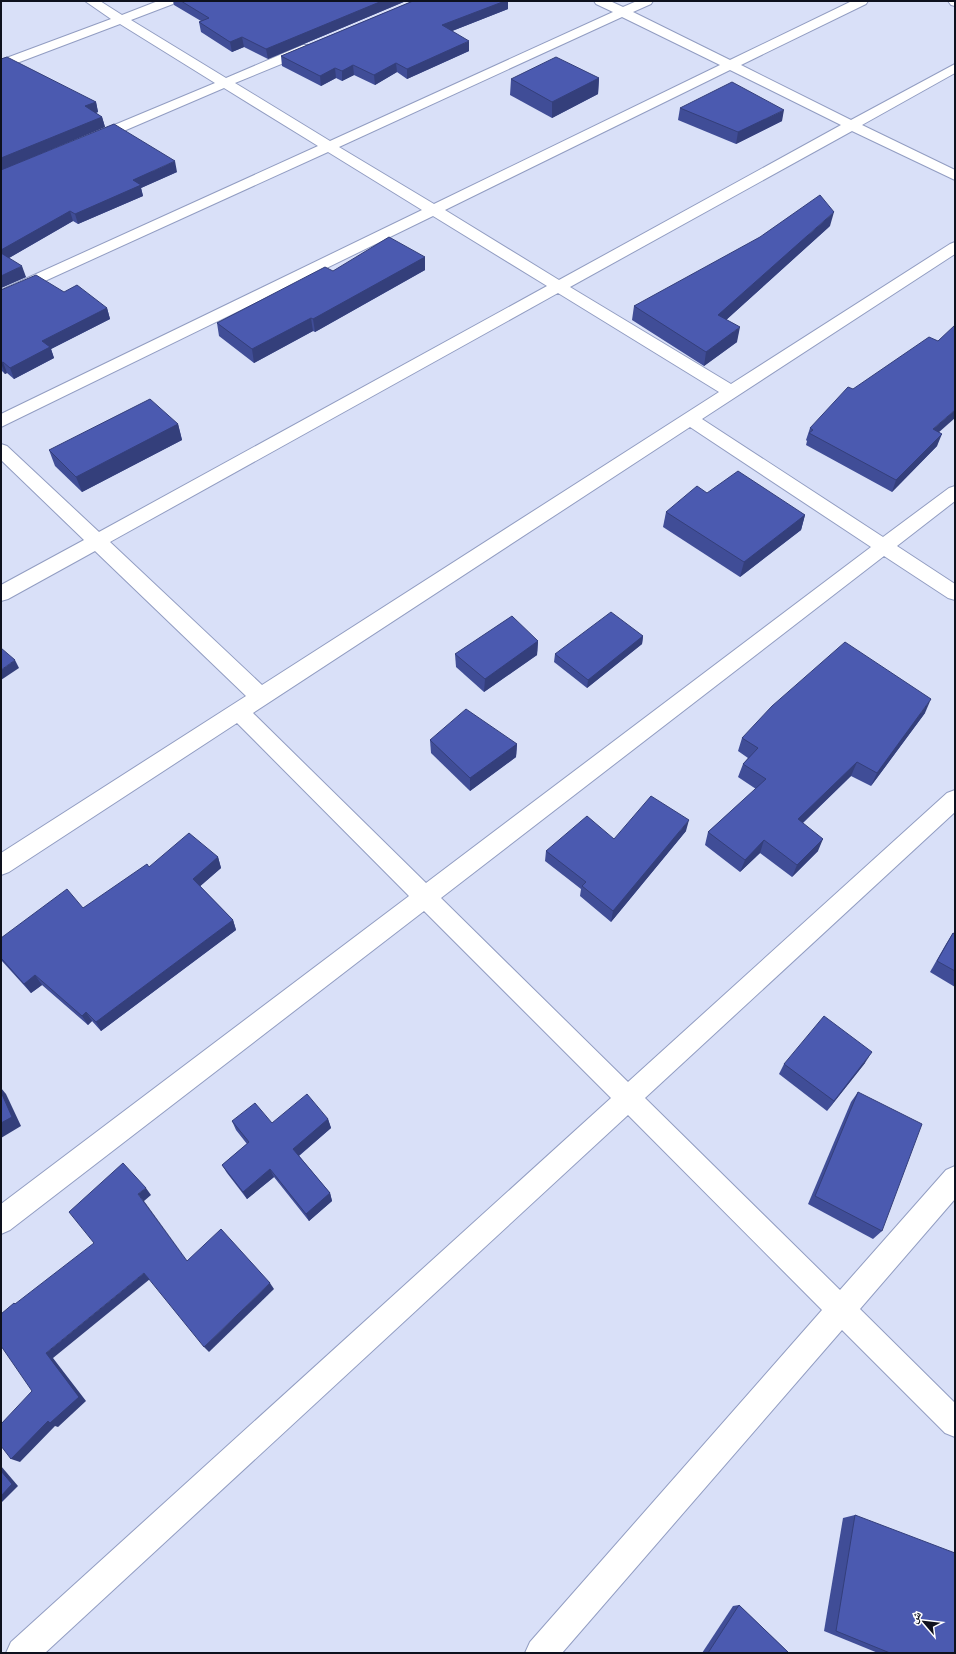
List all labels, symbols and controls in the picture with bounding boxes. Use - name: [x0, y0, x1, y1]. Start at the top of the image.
- north arrow: [904, 1602, 944, 1642]
- text: ش: [906, 1609, 925, 1626]

